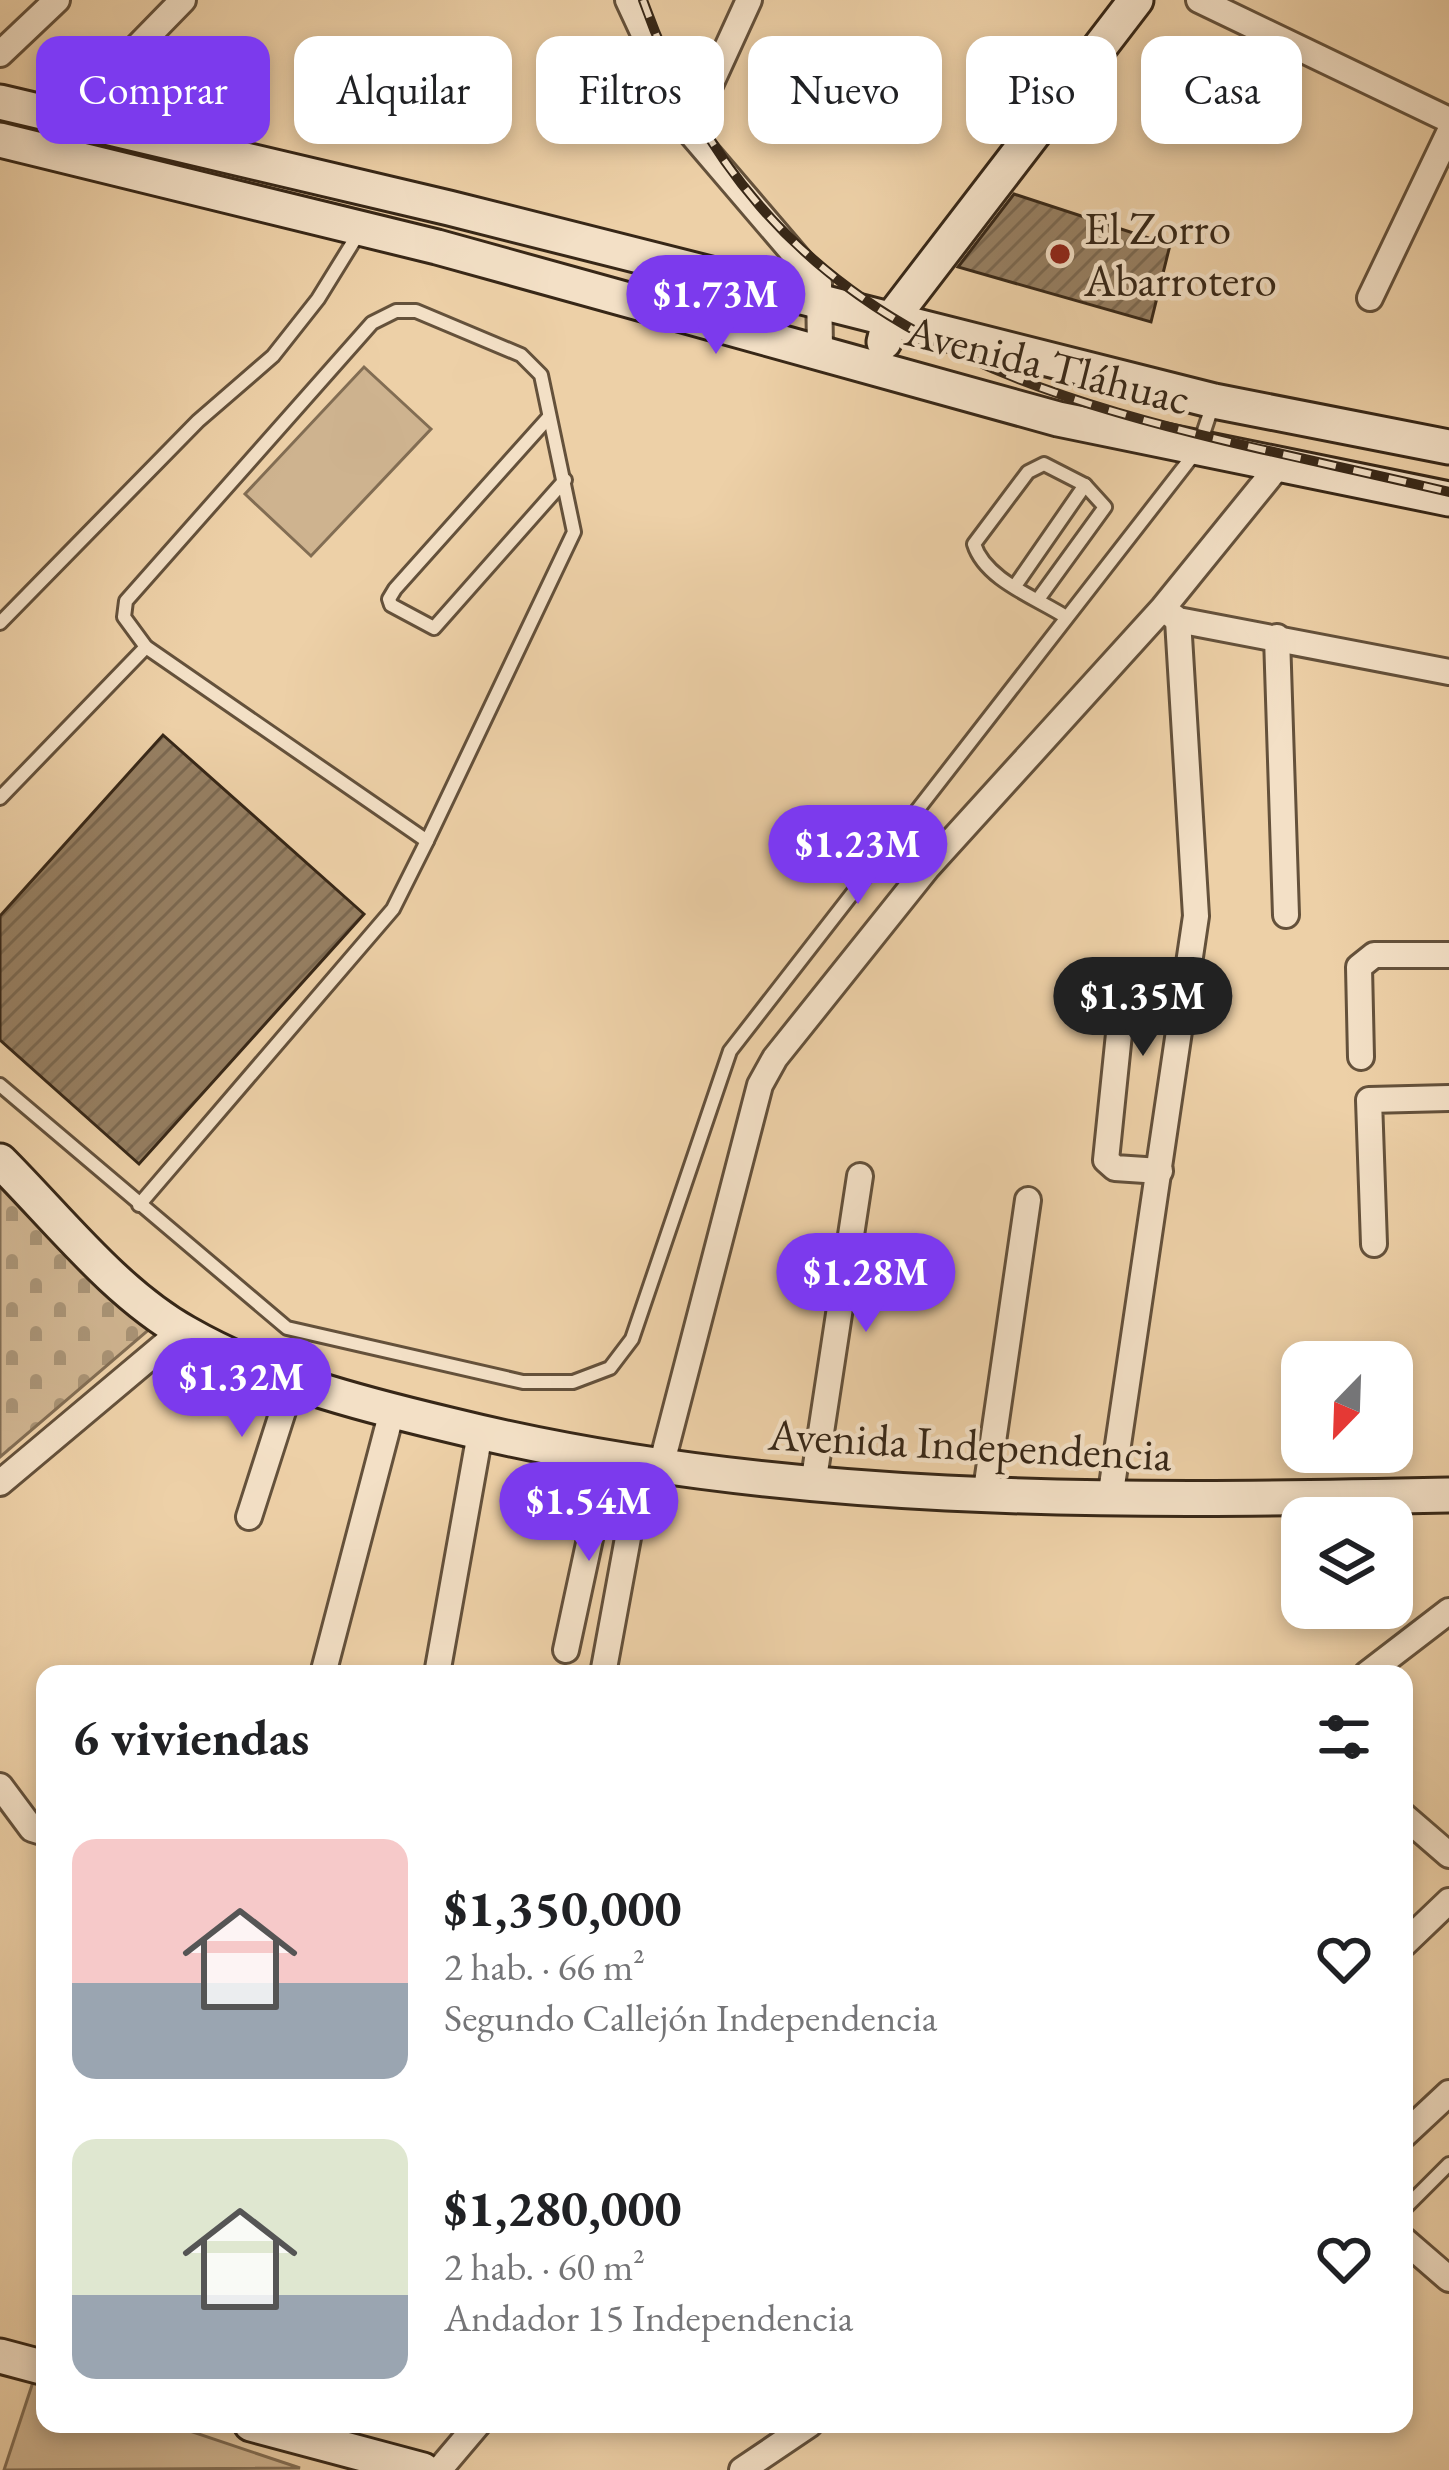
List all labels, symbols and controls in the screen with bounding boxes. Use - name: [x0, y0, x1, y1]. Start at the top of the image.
- chip: Comprar: [36, 36, 270, 144]
- chip: Alquilar: [294, 36, 512, 144]
- chip: Filtros: [536, 36, 724, 144]
- chip: Nuevo: [748, 36, 942, 144]
- chip: Piso: [966, 36, 1117, 144]
- chip: Casa: [1141, 36, 1302, 144]
- place label: El Zorro Abarrotero: [1083, 199, 1277, 309]
- marker: El Zorro Abarrotero: [1047, 241, 1073, 267]
- pin: $1.73M: [618, 255, 814, 357]
- text: $1.73M: [653, 268, 779, 319]
- street label: Avenida Tláhuac: [899, 300, 1196, 427]
- pin: $1.23M: [760, 805, 956, 907]
- text: $1.23M: [795, 818, 921, 869]
- pin: $1.35M: [1045, 957, 1241, 1059]
- text: $1.35M: [1080, 970, 1206, 1021]
- pin: $1.28M: [768, 1233, 964, 1335]
- text: $1.28M: [803, 1246, 929, 1297]
- pin: $1.32M: [144, 1338, 340, 1440]
- north arrow: [1281, 1341, 1413, 1473]
- map controls: [1281, 1341, 1413, 1629]
- text: $1.32M: [179, 1351, 305, 1402]
- street label: Avenida Independencia: [766, 1404, 1173, 1484]
- pin: $1.54M: [491, 1462, 687, 1564]
- text: $1.54M: [526, 1475, 652, 1526]
- button: layers: [1281, 1497, 1413, 1629]
- text: 6 viviendas: [72, 1704, 309, 1770]
- icon: filters: [1311, 1704, 1377, 1770]
- text: $1,350,000: [444, 1875, 682, 1941]
- icon: home: [168, 1887, 312, 2031]
- icon: heart: [1311, 1926, 1377, 1992]
- text: 2 hab. · 66 m²: [444, 1941, 645, 1992]
- text: Segundo Callejón Independencia: [444, 1992, 937, 2043]
- text: $1,280,000: [444, 2175, 682, 2241]
- icon: home: [168, 2187, 312, 2331]
- icon: heart: [1311, 2226, 1377, 2292]
- text: 2 hab. · 60 m²: [444, 2241, 645, 2292]
- text: Andador 15 Independencia: [444, 2292, 853, 2343]

